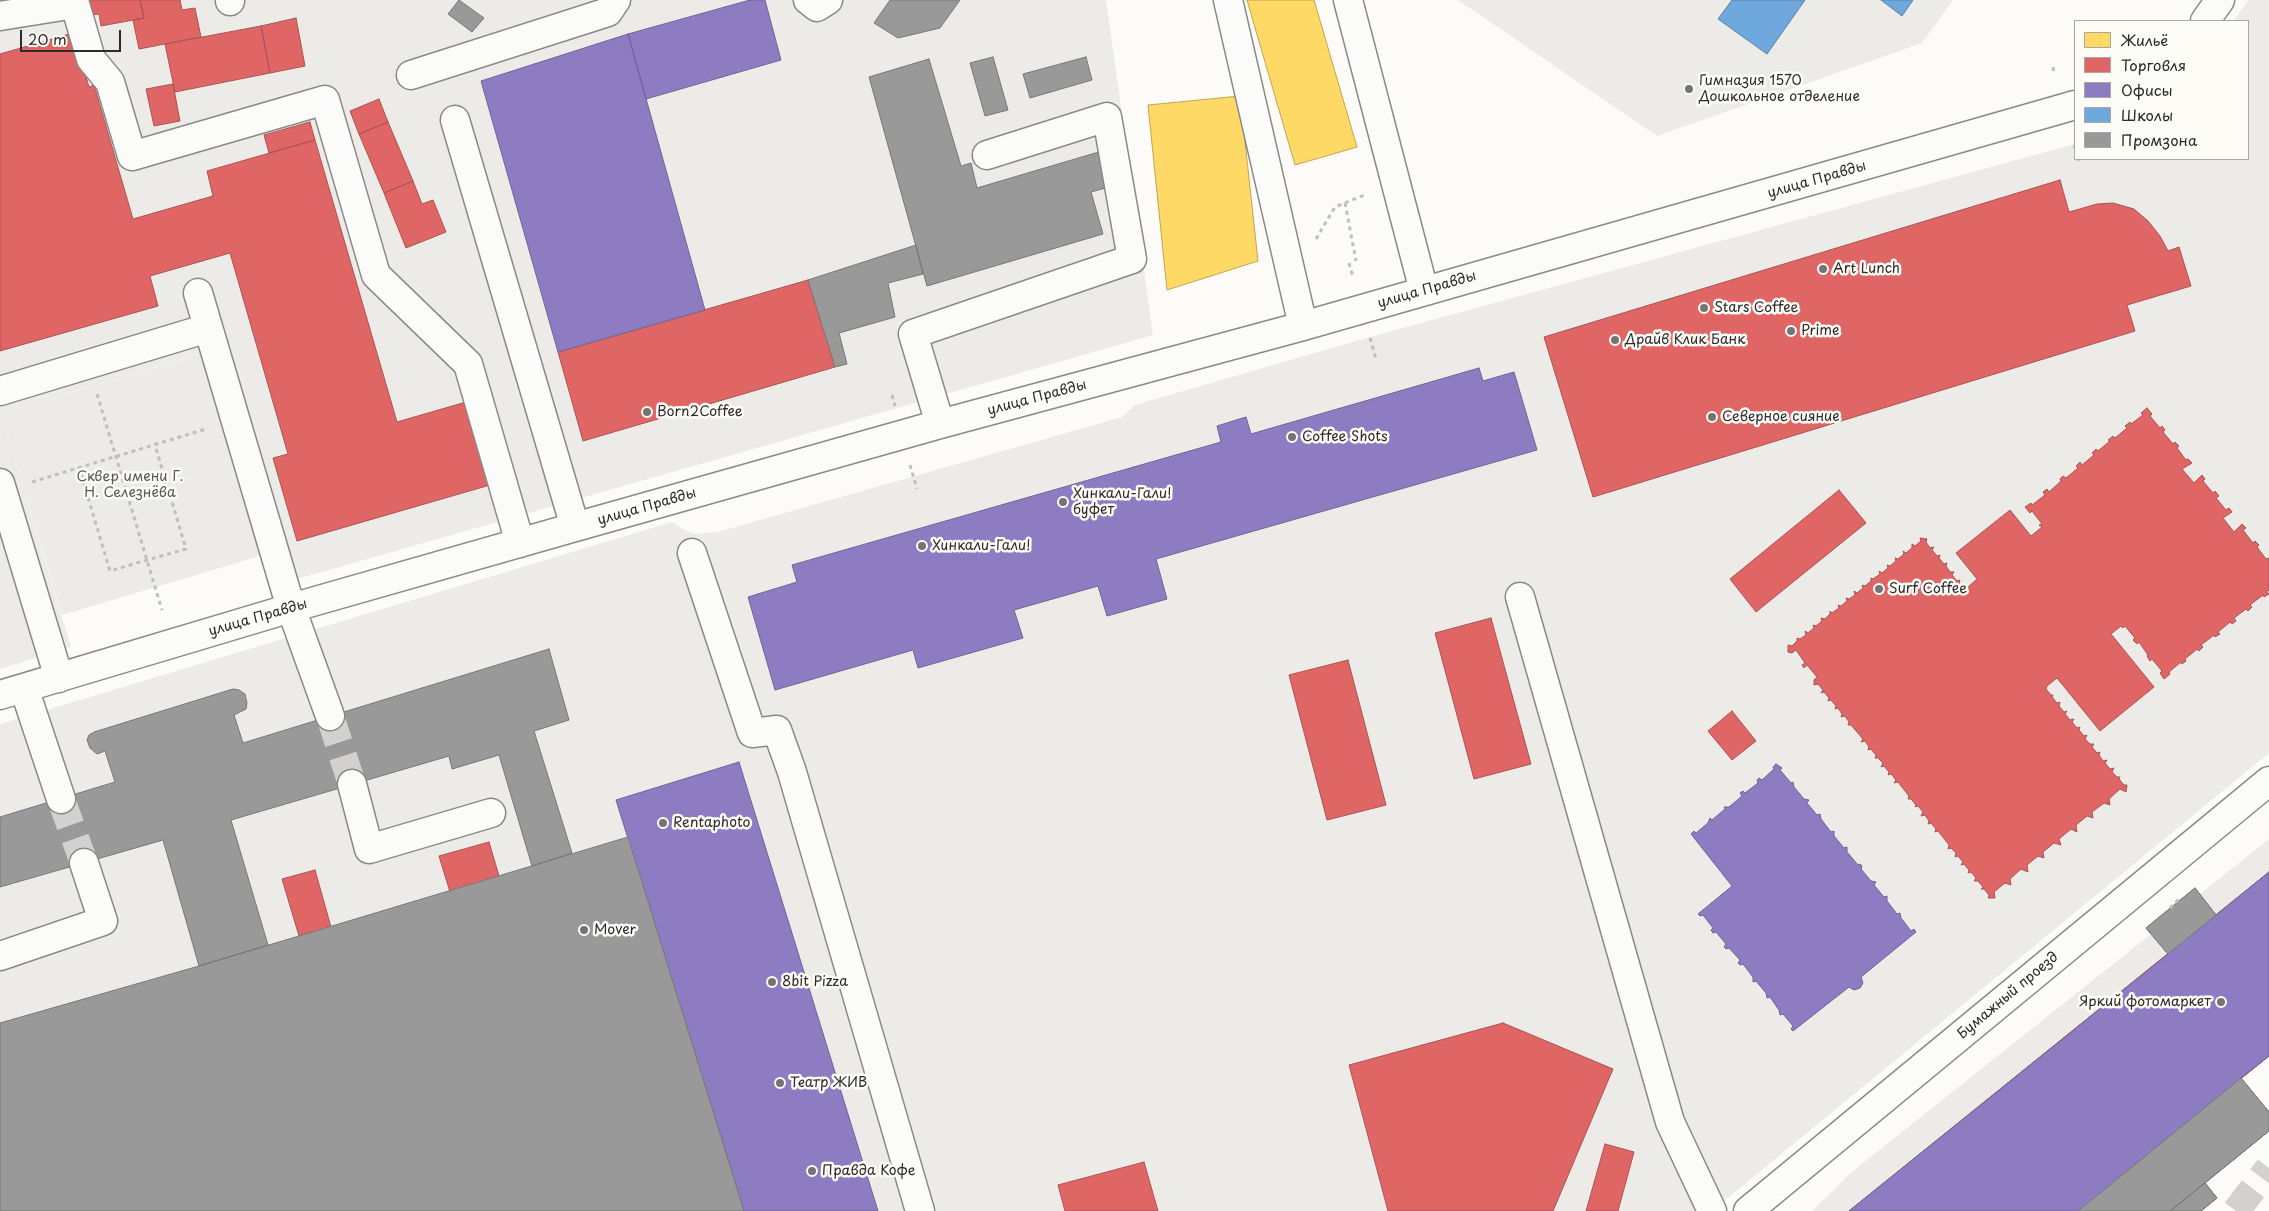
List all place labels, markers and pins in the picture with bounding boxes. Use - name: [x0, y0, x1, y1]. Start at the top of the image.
- place label: Гимназия 1570 Дошкольное отделение: [1699, 73, 1860, 105]
- marker: Гимназия 1570 Дошкольное отделение: [1683, 83, 1695, 95]
- place label: Art Lunch: [1833, 261, 1900, 277]
- marker: Art Lunch: [1817, 263, 1829, 275]
- place label: Stars Coffee: [1714, 300, 1798, 316]
- marker: Stars Coffee: [1698, 302, 1710, 314]
- place label: Prime: [1801, 323, 1840, 339]
- marker: Prime: [1785, 325, 1797, 337]
- place label: Драйв Клик Банк: [1625, 332, 1746, 348]
- marker: Драйв Клик Банк: [1609, 334, 1621, 346]
- place label: Born2Coffee: [657, 404, 743, 420]
- marker: Born2Coffee: [641, 406, 653, 418]
- place label: Северное сияние: [1722, 409, 1840, 425]
- marker: Северное сияние: [1706, 411, 1718, 423]
- place label: Coffee Shots: [1302, 429, 1388, 445]
- marker: Coffee Shots: [1286, 431, 1298, 443]
- place label: Хинкали-Гали! буфет: [1073, 486, 1172, 518]
- marker: Хинкали-Гали! буфет: [1057, 496, 1069, 508]
- place label: Хинкали-Гали!: [932, 538, 1031, 554]
- marker: Хинкали-Гали!: [916, 540, 928, 552]
- place label: Surf Coffee: [1889, 581, 1967, 597]
- marker: Surf Coffee: [1873, 583, 1885, 595]
- place label: Rentaphoto: [673, 815, 751, 831]
- marker: Rentaphoto: [657, 817, 669, 829]
- place label: Mover: [594, 922, 636, 938]
- marker: Mover: [578, 924, 590, 936]
- place label: 8bit Pizza: [782, 974, 848, 990]
- marker: 8bit Pizza: [766, 976, 778, 988]
- place label: Яркий фотомаркет: [2079, 994, 2211, 1010]
- marker: Яркий фотомаркет: [2215, 996, 2227, 1008]
- place label: Театр ЖИВ: [790, 1075, 867, 1091]
- marker: Театр ЖИВ: [774, 1077, 786, 1089]
- place label: Правда Кофе: [822, 1163, 915, 1179]
- marker: Правда Кофе: [806, 1165, 818, 1177]

